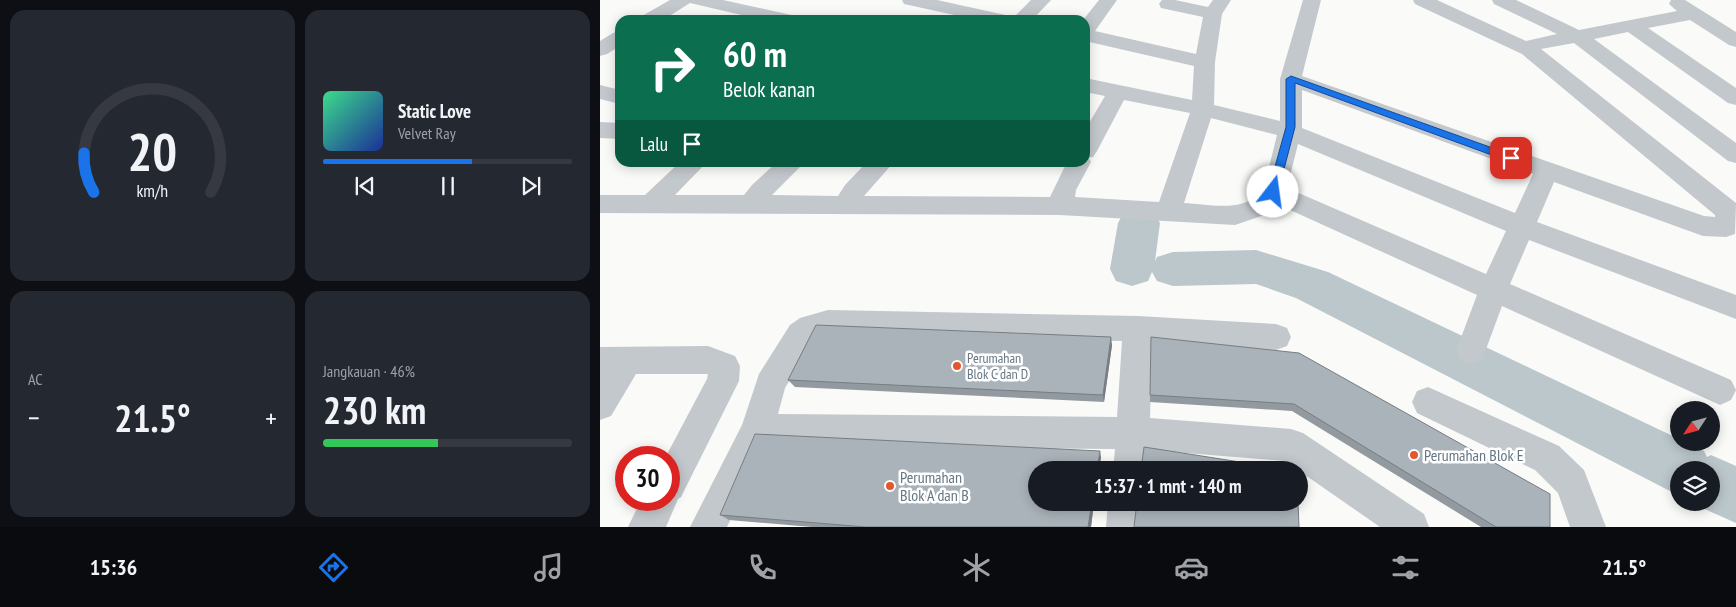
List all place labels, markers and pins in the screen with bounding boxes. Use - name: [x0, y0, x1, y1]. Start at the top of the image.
- pin: [1490, 137, 1532, 179]
- place label: Perumahan Blok C dan D: [967, 349, 1028, 383]
- marker: Perumahan Blok C dan D: [951, 360, 963, 372]
- place label: Perumahan Blok E: [1424, 445, 1524, 465]
- marker: Perumahan Blok E: [1408, 449, 1420, 461]
- place label: Perumahan Blok A dan B: [900, 467, 969, 505]
- marker: Perumahan Blok A dan B: [884, 480, 896, 492]

